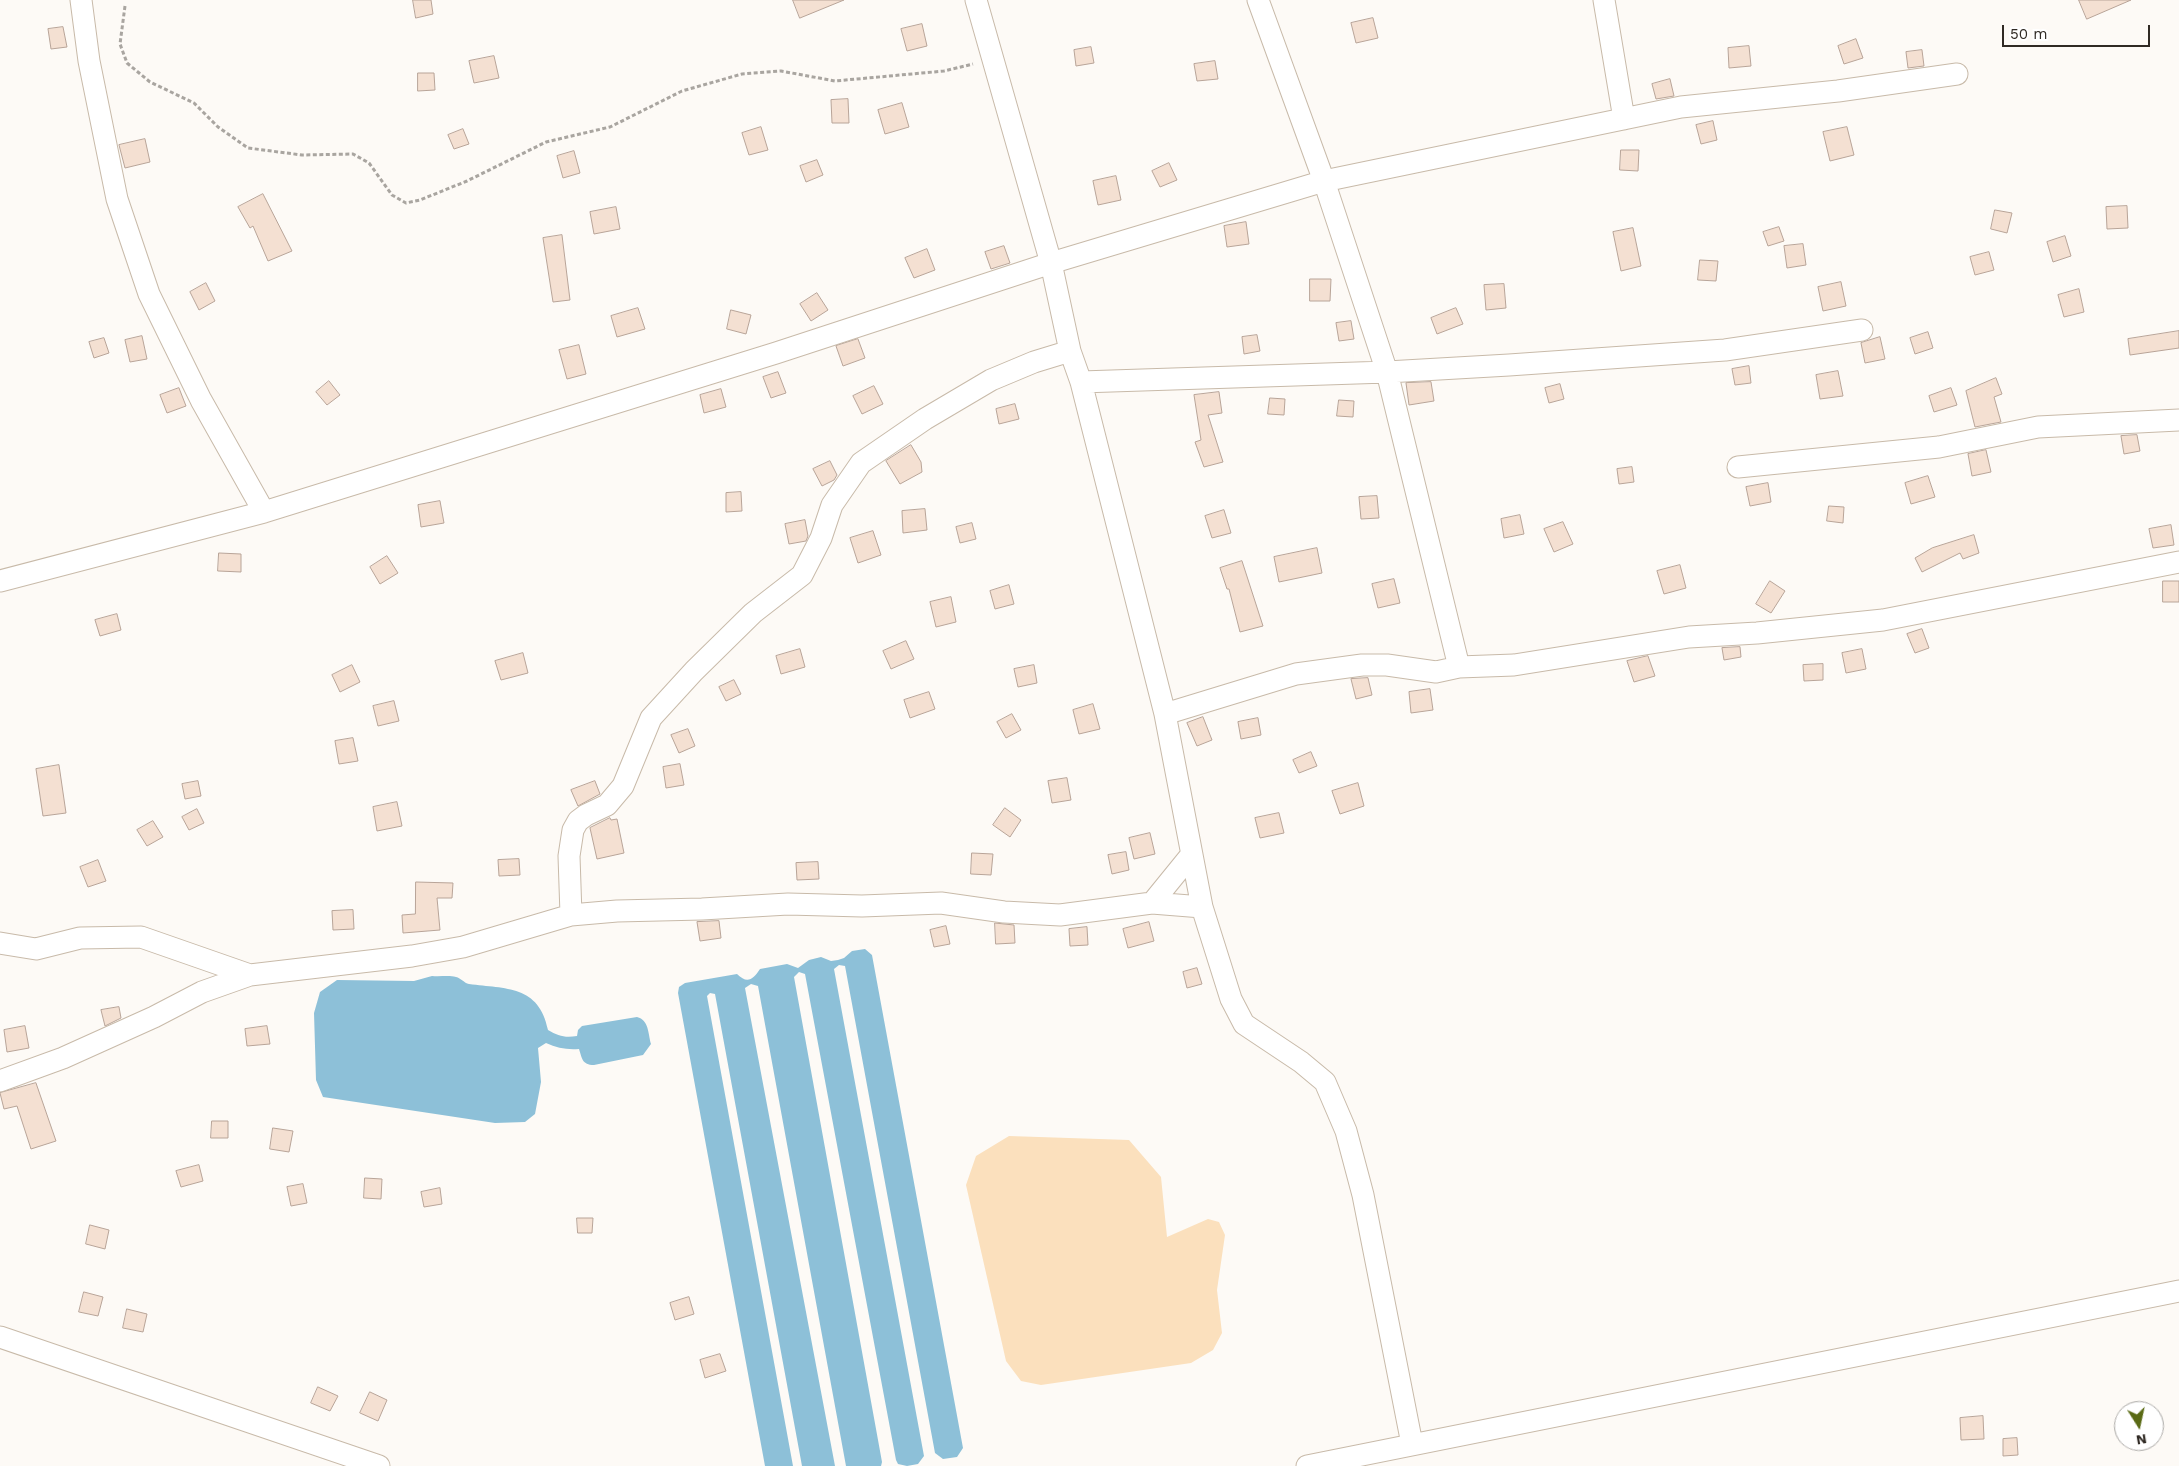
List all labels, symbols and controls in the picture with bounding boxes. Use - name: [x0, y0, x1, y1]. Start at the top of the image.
- scale bar: [2004, 15, 2152, 47]
- text: 50 m: [2010, 25, 2047, 43]
- north arrow: [2114, 1401, 2164, 1451]
- text: N: [2135, 1431, 2148, 1449]

